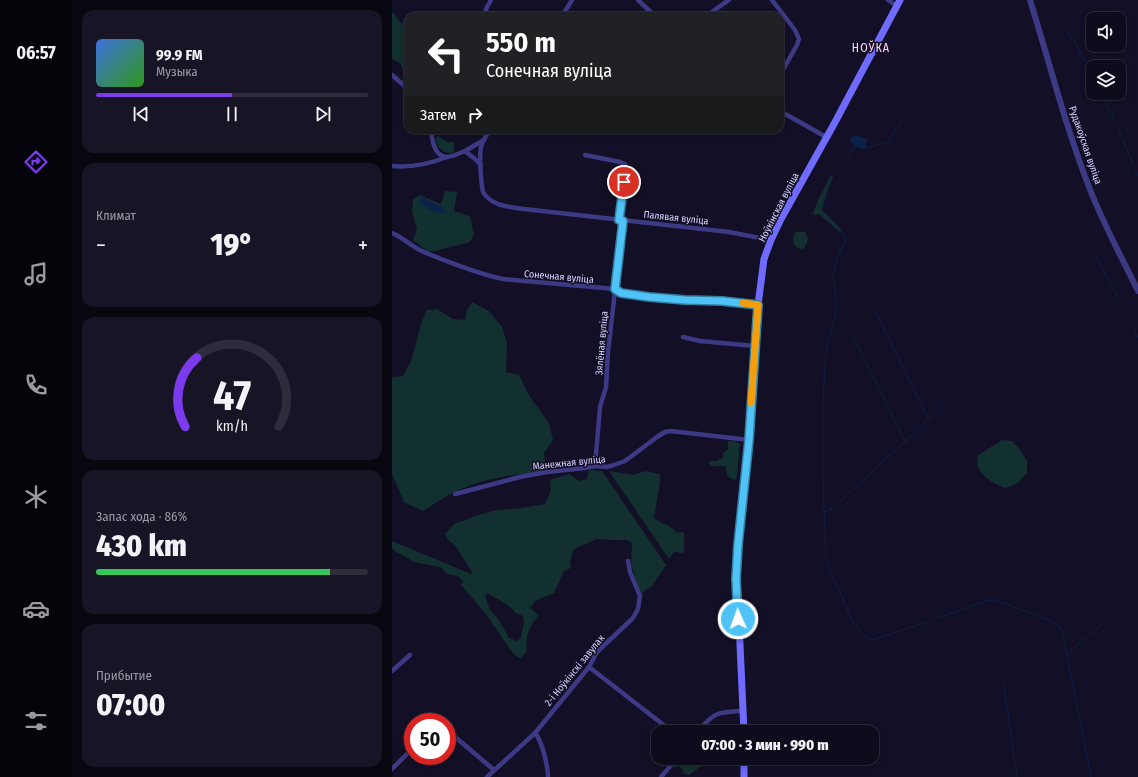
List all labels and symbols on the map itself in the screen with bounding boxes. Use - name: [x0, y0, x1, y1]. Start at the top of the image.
- district label: НОЎКА: [852, 40, 890, 55]
- street label: Рудакоўская вуліца: [1066, 104, 1105, 186]
- pin: [607, 165, 641, 199]
- street label: Ноўкінская вуліца: [755, 170, 802, 244]
- street label: Палявая вуліца: [643, 208, 709, 227]
- street label: Сонечная вуліца: [524, 267, 594, 286]
- street label: Зялёная вуліца: [592, 310, 611, 376]
- street label: Манежная вуліца: [532, 452, 606, 473]
- position arrow: [717, 598, 759, 640]
- street label: 2-і Ноўкінскі завулак: [542, 632, 607, 709]
- speed limit sign: 50: [404, 713, 456, 765]

